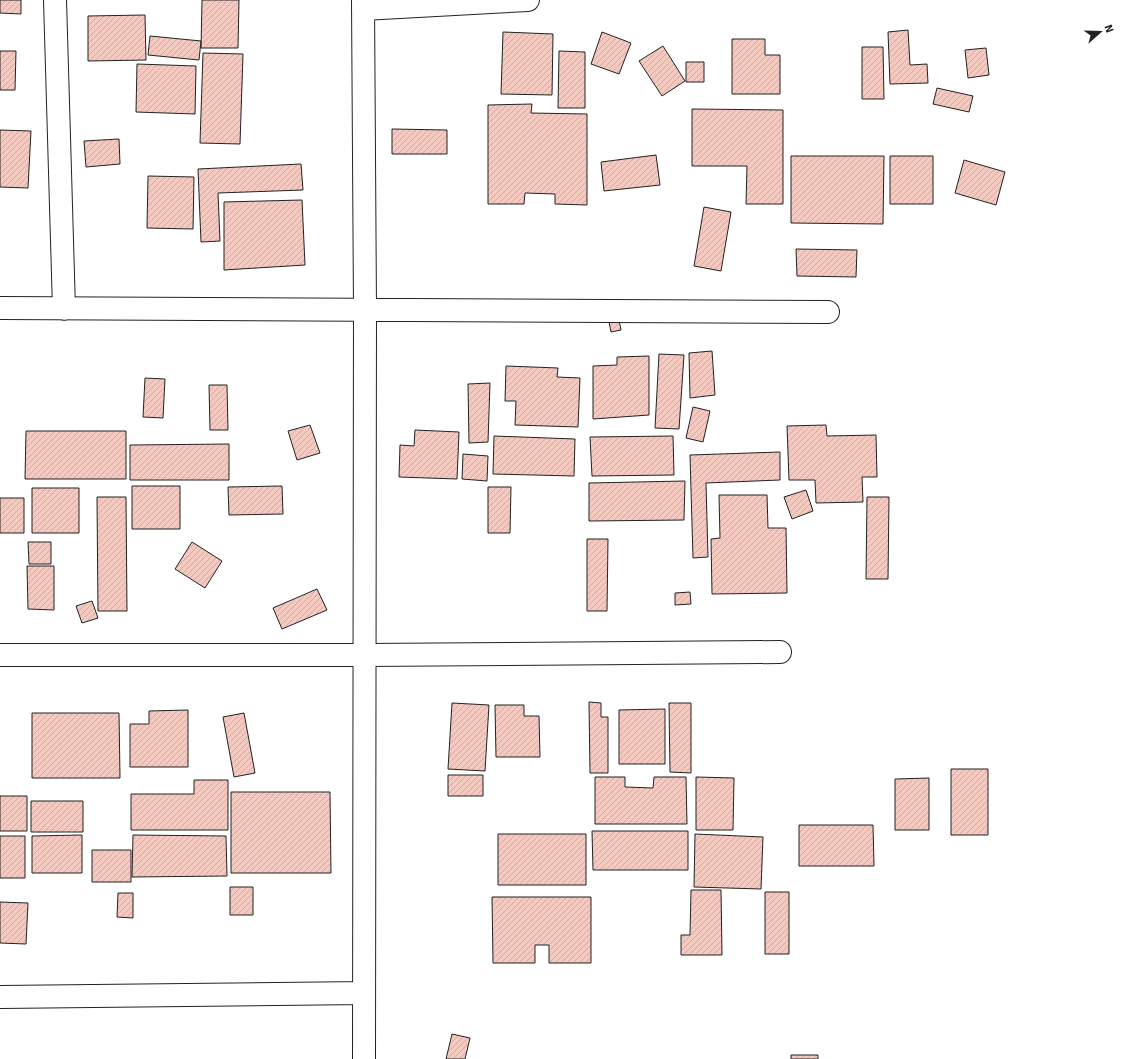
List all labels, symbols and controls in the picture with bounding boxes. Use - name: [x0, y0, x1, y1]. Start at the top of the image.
- north arrow: [1080, 12, 1120, 52]
- text: N: [1102, 23, 1116, 35]

